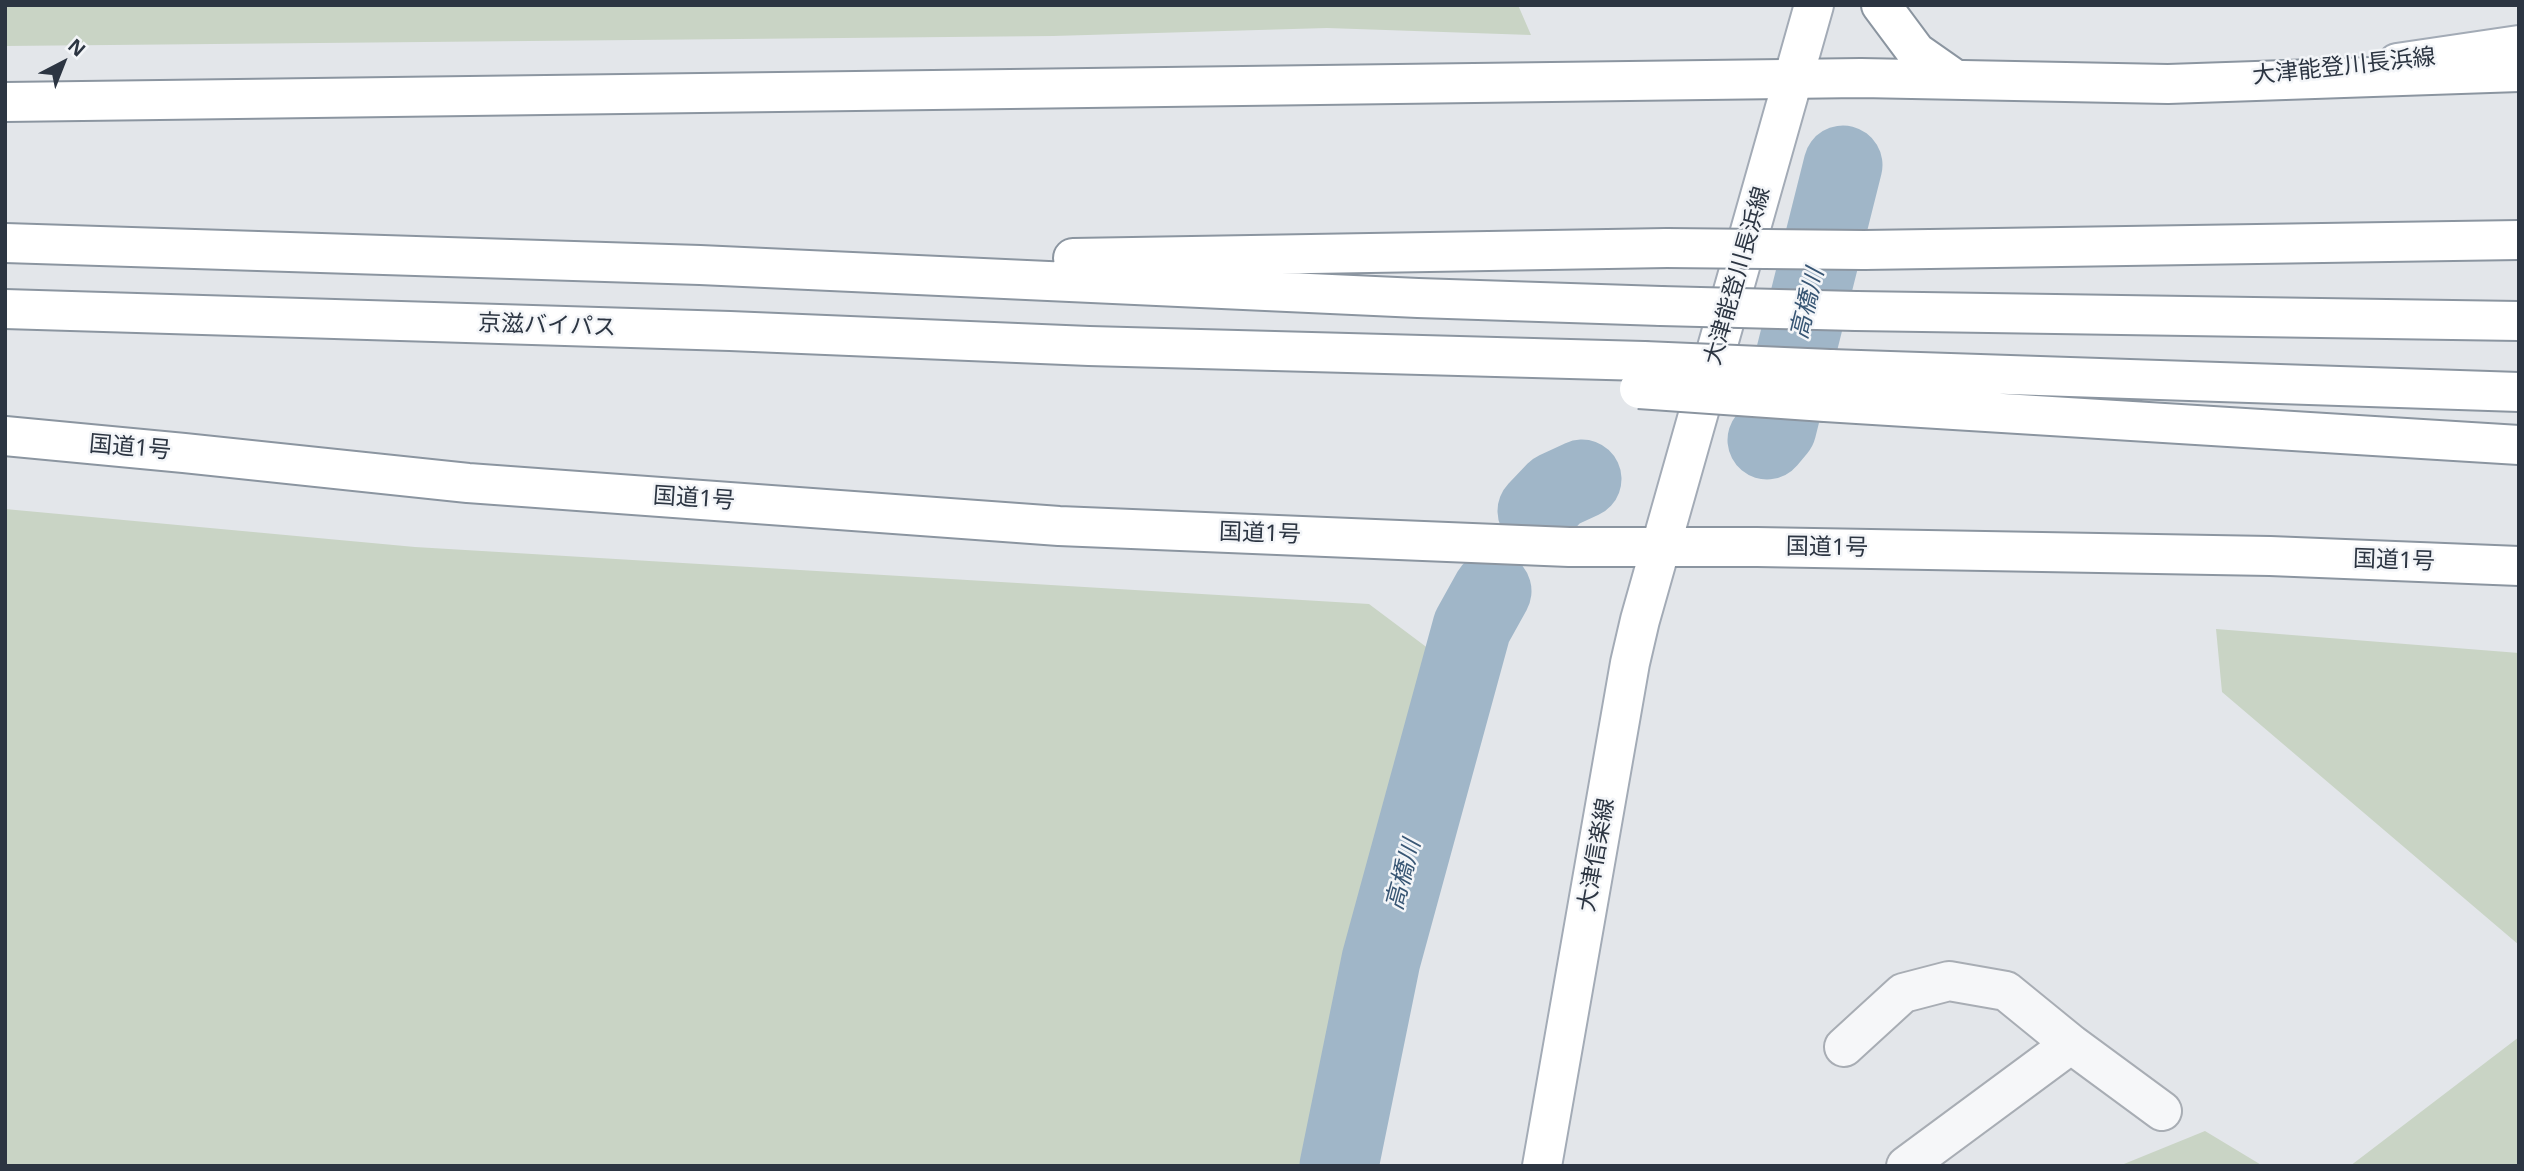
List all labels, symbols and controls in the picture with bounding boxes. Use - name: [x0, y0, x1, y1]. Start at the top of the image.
- north arrow: [28, 28, 98, 98]
- text: N: [63, 33, 91, 62]
- street label: 大津能登川長浜線: [2251, 44, 2437, 90]
- street label: 大津能登川長浜線: [1699, 184, 1777, 368]
- water label: 高橋川: [1785, 266, 1831, 342]
- street label: 京滋バイパス: [478, 310, 616, 342]
- street label: 国道1号: [88, 431, 172, 465]
- street label: 国道1号: [652, 482, 736, 516]
- street label: 国道1号: [1218, 519, 1302, 549]
- street label: 国道1号: [1786, 533, 1868, 563]
- street label: 国道1号: [2352, 546, 2436, 576]
- street label: 大津信楽線: [1573, 796, 1621, 914]
- water label: 高橋川: [1381, 836, 1427, 914]

